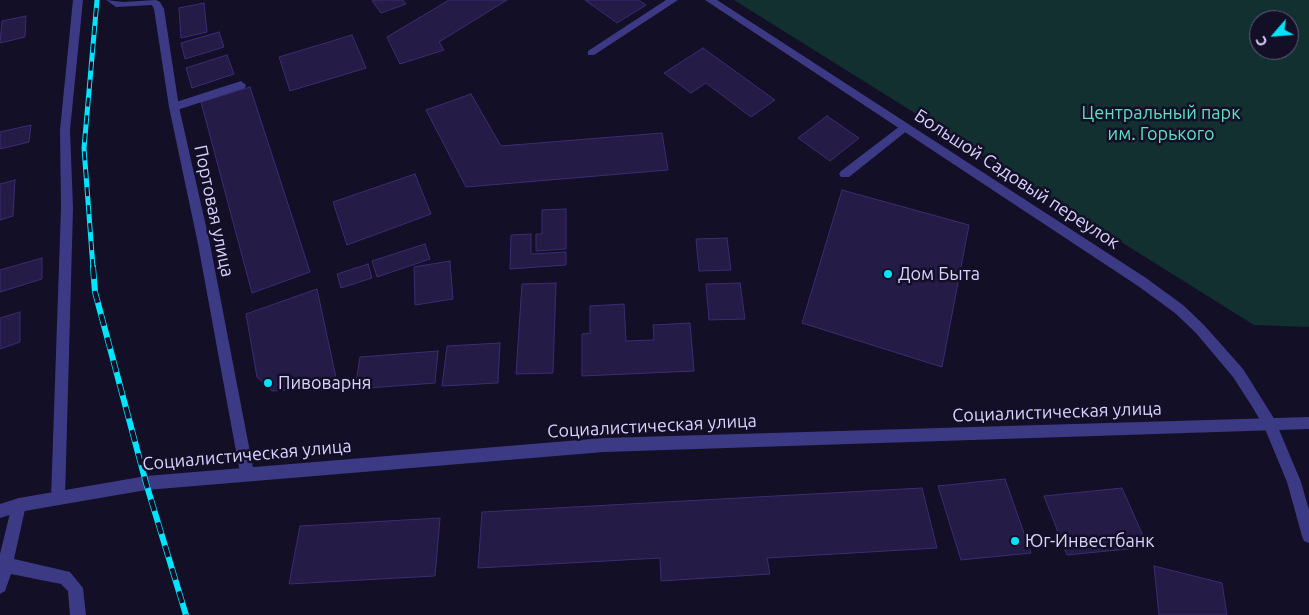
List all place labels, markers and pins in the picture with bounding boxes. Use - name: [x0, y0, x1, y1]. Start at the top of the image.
- place label: Дом Быта: [898, 263, 980, 285]
- marker: Дом Быта: [882, 268, 894, 280]
- place label: Пивоварня: [278, 372, 371, 394]
- marker: Пивоварня: [262, 377, 274, 389]
- place label: Юг-Инвестбанк: [1025, 530, 1154, 552]
- marker: Юг-Инвестбанк: [1009, 535, 1021, 547]

